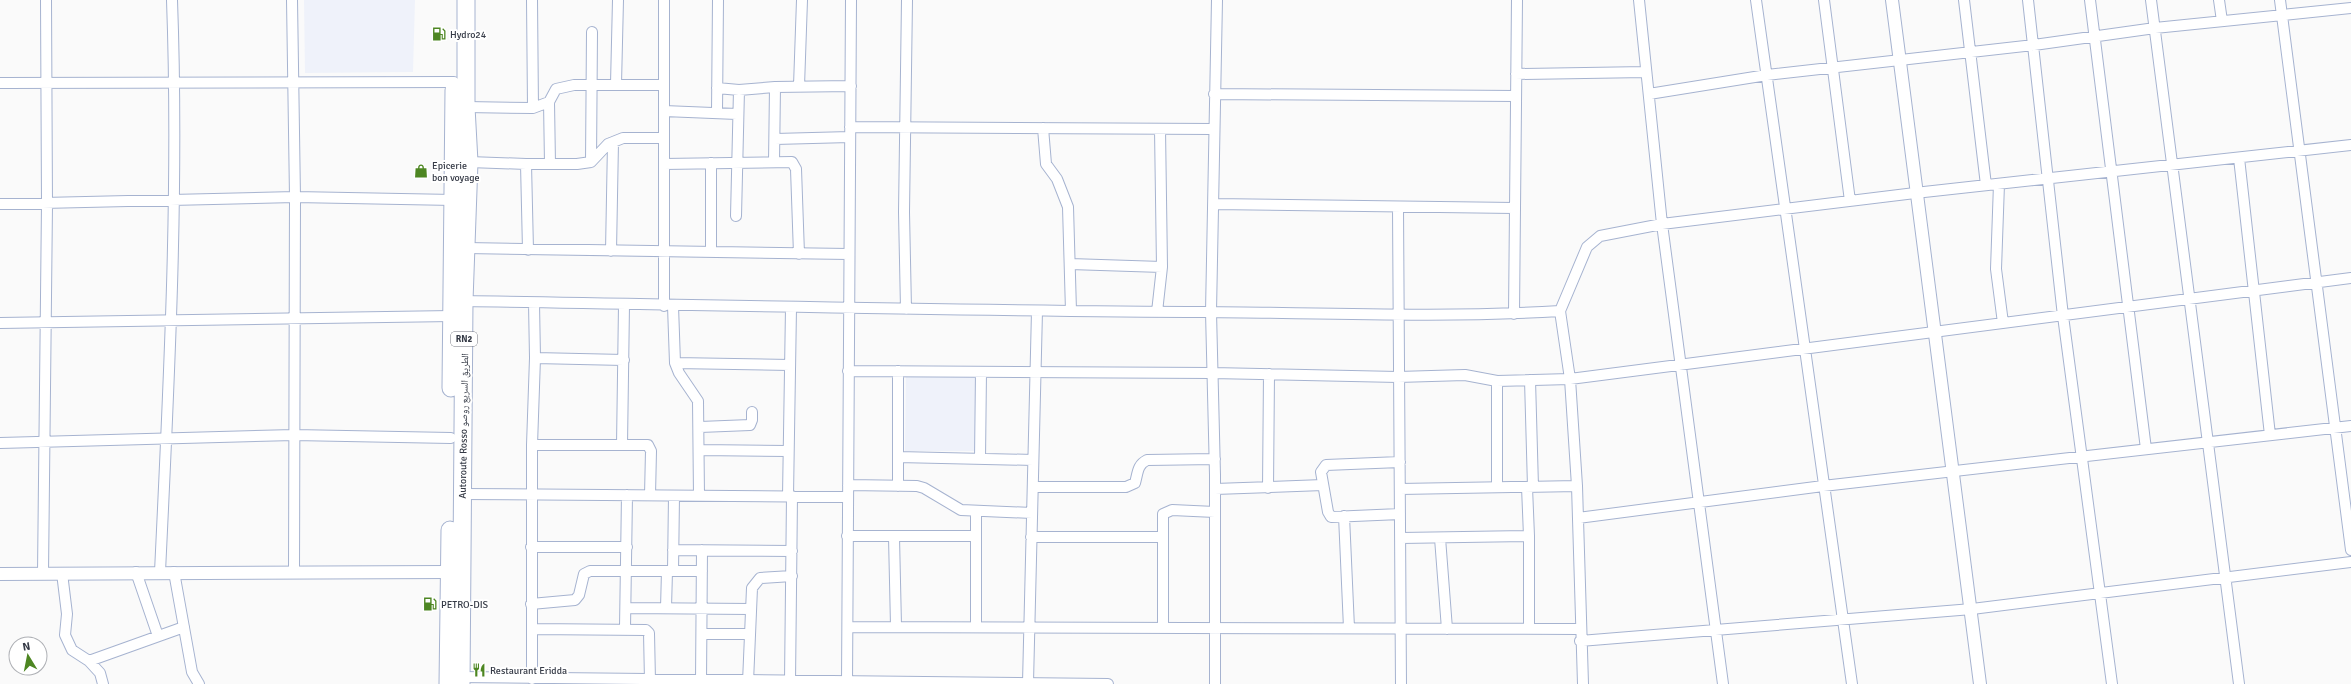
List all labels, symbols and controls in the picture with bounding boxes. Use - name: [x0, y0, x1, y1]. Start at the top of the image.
- fuel station icon: Hydro24: [431, 26, 447, 42]
- place label: Hydro24: [450, 29, 487, 41]
- place label: Epicerie bon voyage: [432, 160, 479, 184]
- shop icon: Epicerie bon voyage: [413, 163, 429, 179]
- road number: RN2: [451, 332, 477, 346]
- street label: Autoroute Rosso الطريق السريع روصو: [457, 353, 471, 499]
- fuel station icon: PETRO-DIS: [422, 596, 438, 612]
- place label: PETRO-DIS: [441, 599, 489, 611]
- north arrow: [8, 636, 48, 676]
- text: N: [21, 640, 31, 654]
- restaurant icon: Restaurant Eridda: [471, 662, 487, 678]
- place label: Restaurant Eridda: [490, 665, 567, 677]

